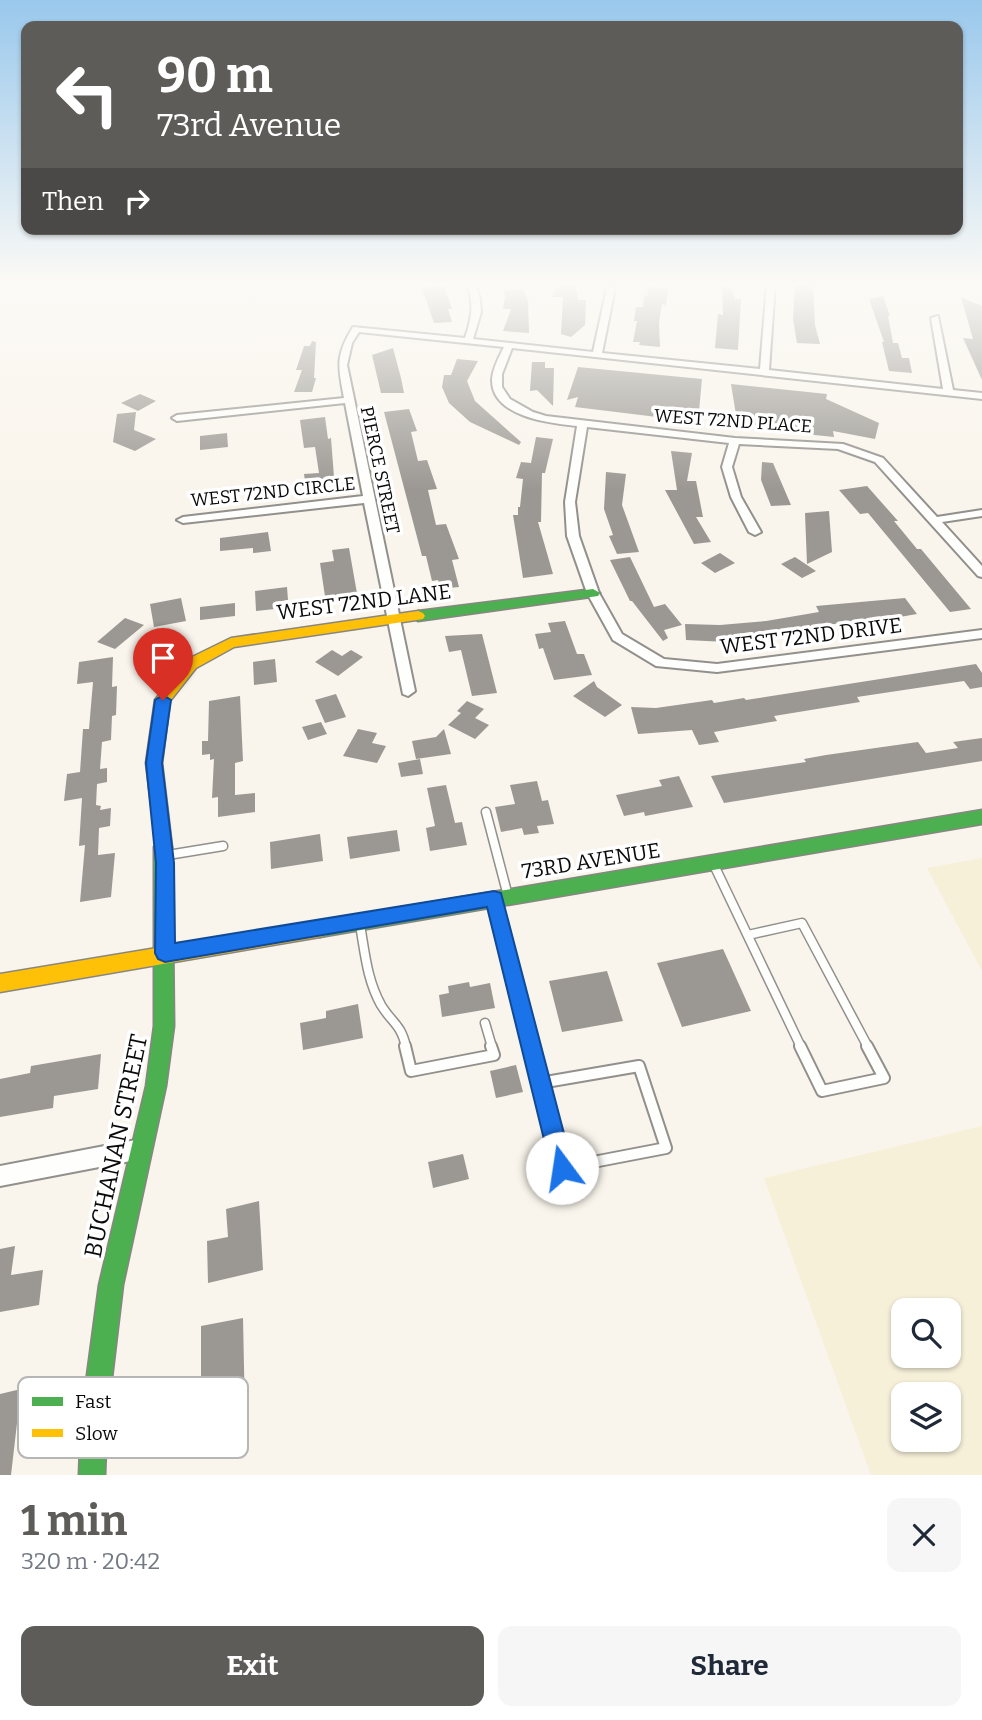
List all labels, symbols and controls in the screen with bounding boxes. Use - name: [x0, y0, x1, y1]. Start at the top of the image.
- text: 90 m: [157, 46, 273, 105]
- icon: left: [42, 49, 133, 140]
- text: 73rd Avenue: [157, 106, 341, 144]
- icon: right: [118, 182, 156, 220]
- text: Then: [42, 186, 104, 217]
- street label: PIERCE STREET: [356, 404, 404, 536]
- street label: WEST 72ND PLACE: [653, 405, 813, 437]
- street label: WEST 72ND CIRCLE: [190, 472, 356, 512]
- street label: WEST 72ND LANE: [275, 578, 453, 626]
- street label: WEST 72ND DRIVE: [719, 612, 903, 660]
- pin: [133, 628, 193, 700]
- icon: arrive: [144, 639, 182, 677]
- street label: 73RD AVENUE: [520, 837, 662, 885]
- street label: BUCHANAN STREET: [79, 1032, 153, 1260]
- position arrow: [525, 1131, 599, 1205]
- map controls: [891, 1298, 961, 1452]
- button: search: [891, 1298, 961, 1368]
- legend: [18, 1377, 248, 1458]
- button: layers: [891, 1382, 961, 1452]
- text: Fast: [75, 1390, 112, 1413]
- text: Slow: [75, 1422, 118, 1445]
- text: 1 min: [21, 1496, 127, 1546]
- button: close: [887, 1498, 961, 1572]
- text: 320 m · 20:42: [21, 1547, 160, 1575]
- button: Exit: [21, 1626, 484, 1706]
- button: Share: [498, 1626, 961, 1706]

